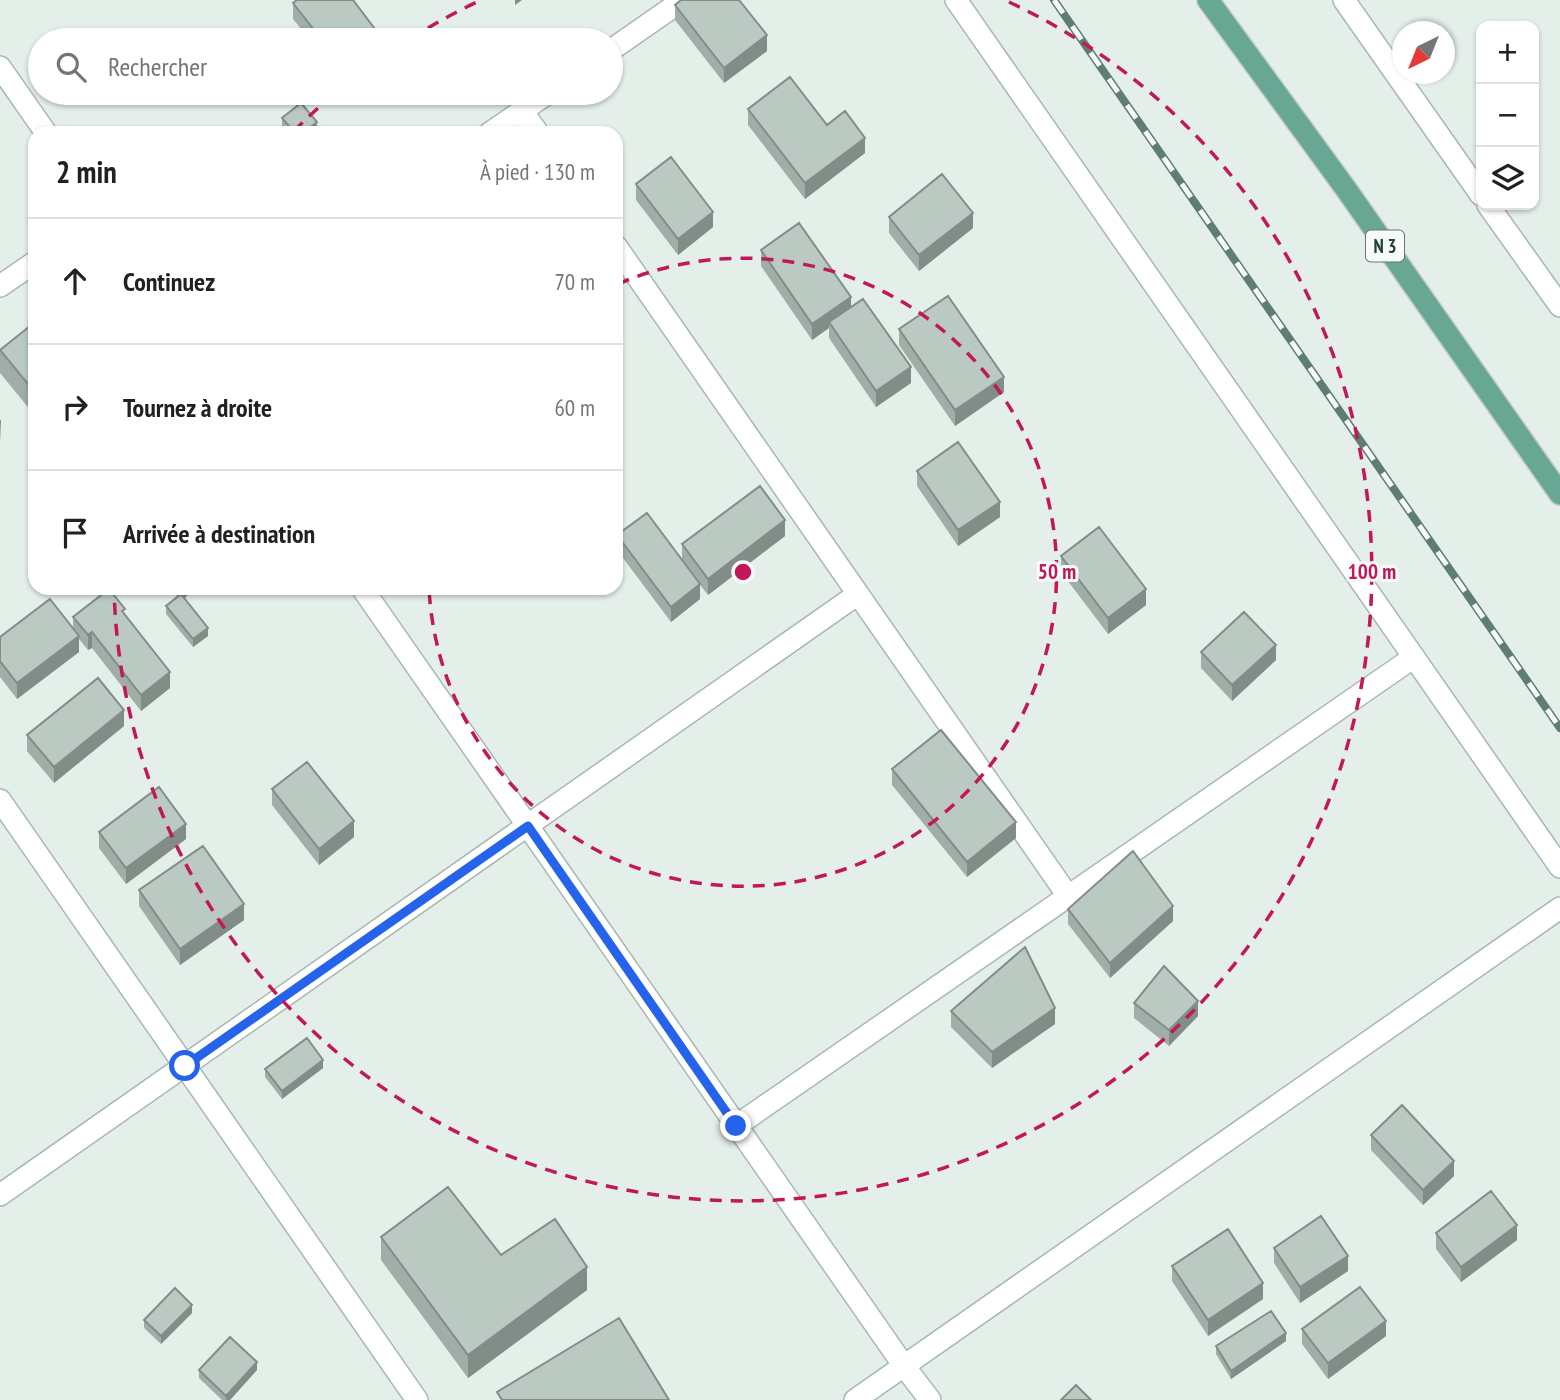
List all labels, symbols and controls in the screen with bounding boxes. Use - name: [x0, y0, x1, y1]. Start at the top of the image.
- north arrow: [1392, 21, 1455, 84]
- map controls: [1476, 21, 1539, 210]
- button: +: [1476, 21, 1539, 84]
- search box: [28, 28, 623, 105]
- icon: search: [52, 48, 90, 86]
- text: Rechercher: [108, 50, 207, 83]
- button: −: [1476, 84, 1539, 147]
- button: layers: [1476, 147, 1539, 210]
- text: 2 min: [56, 152, 117, 191]
- text: À pied · 130 m: [480, 157, 595, 186]
- road number: N 3: [1366, 230, 1404, 262]
- icon: ahead: [56, 262, 94, 300]
- text: Continuez: [123, 265, 215, 298]
- text: 70 m: [554, 267, 595, 296]
- icon: right: [56, 388, 94, 426]
- text: Tournez à droite: [123, 391, 272, 424]
- text: 60 m: [554, 393, 595, 422]
- icon: arrive: [56, 514, 94, 552]
- text: Arrivée à destination: [123, 517, 315, 550]
- text: 50 m: [1038, 558, 1076, 585]
- text: 100 m: [1348, 558, 1396, 585]
- centre of rings: [731, 560, 755, 584]
- route start: [169, 1050, 200, 1081]
- route end: [720, 1110, 751, 1141]

